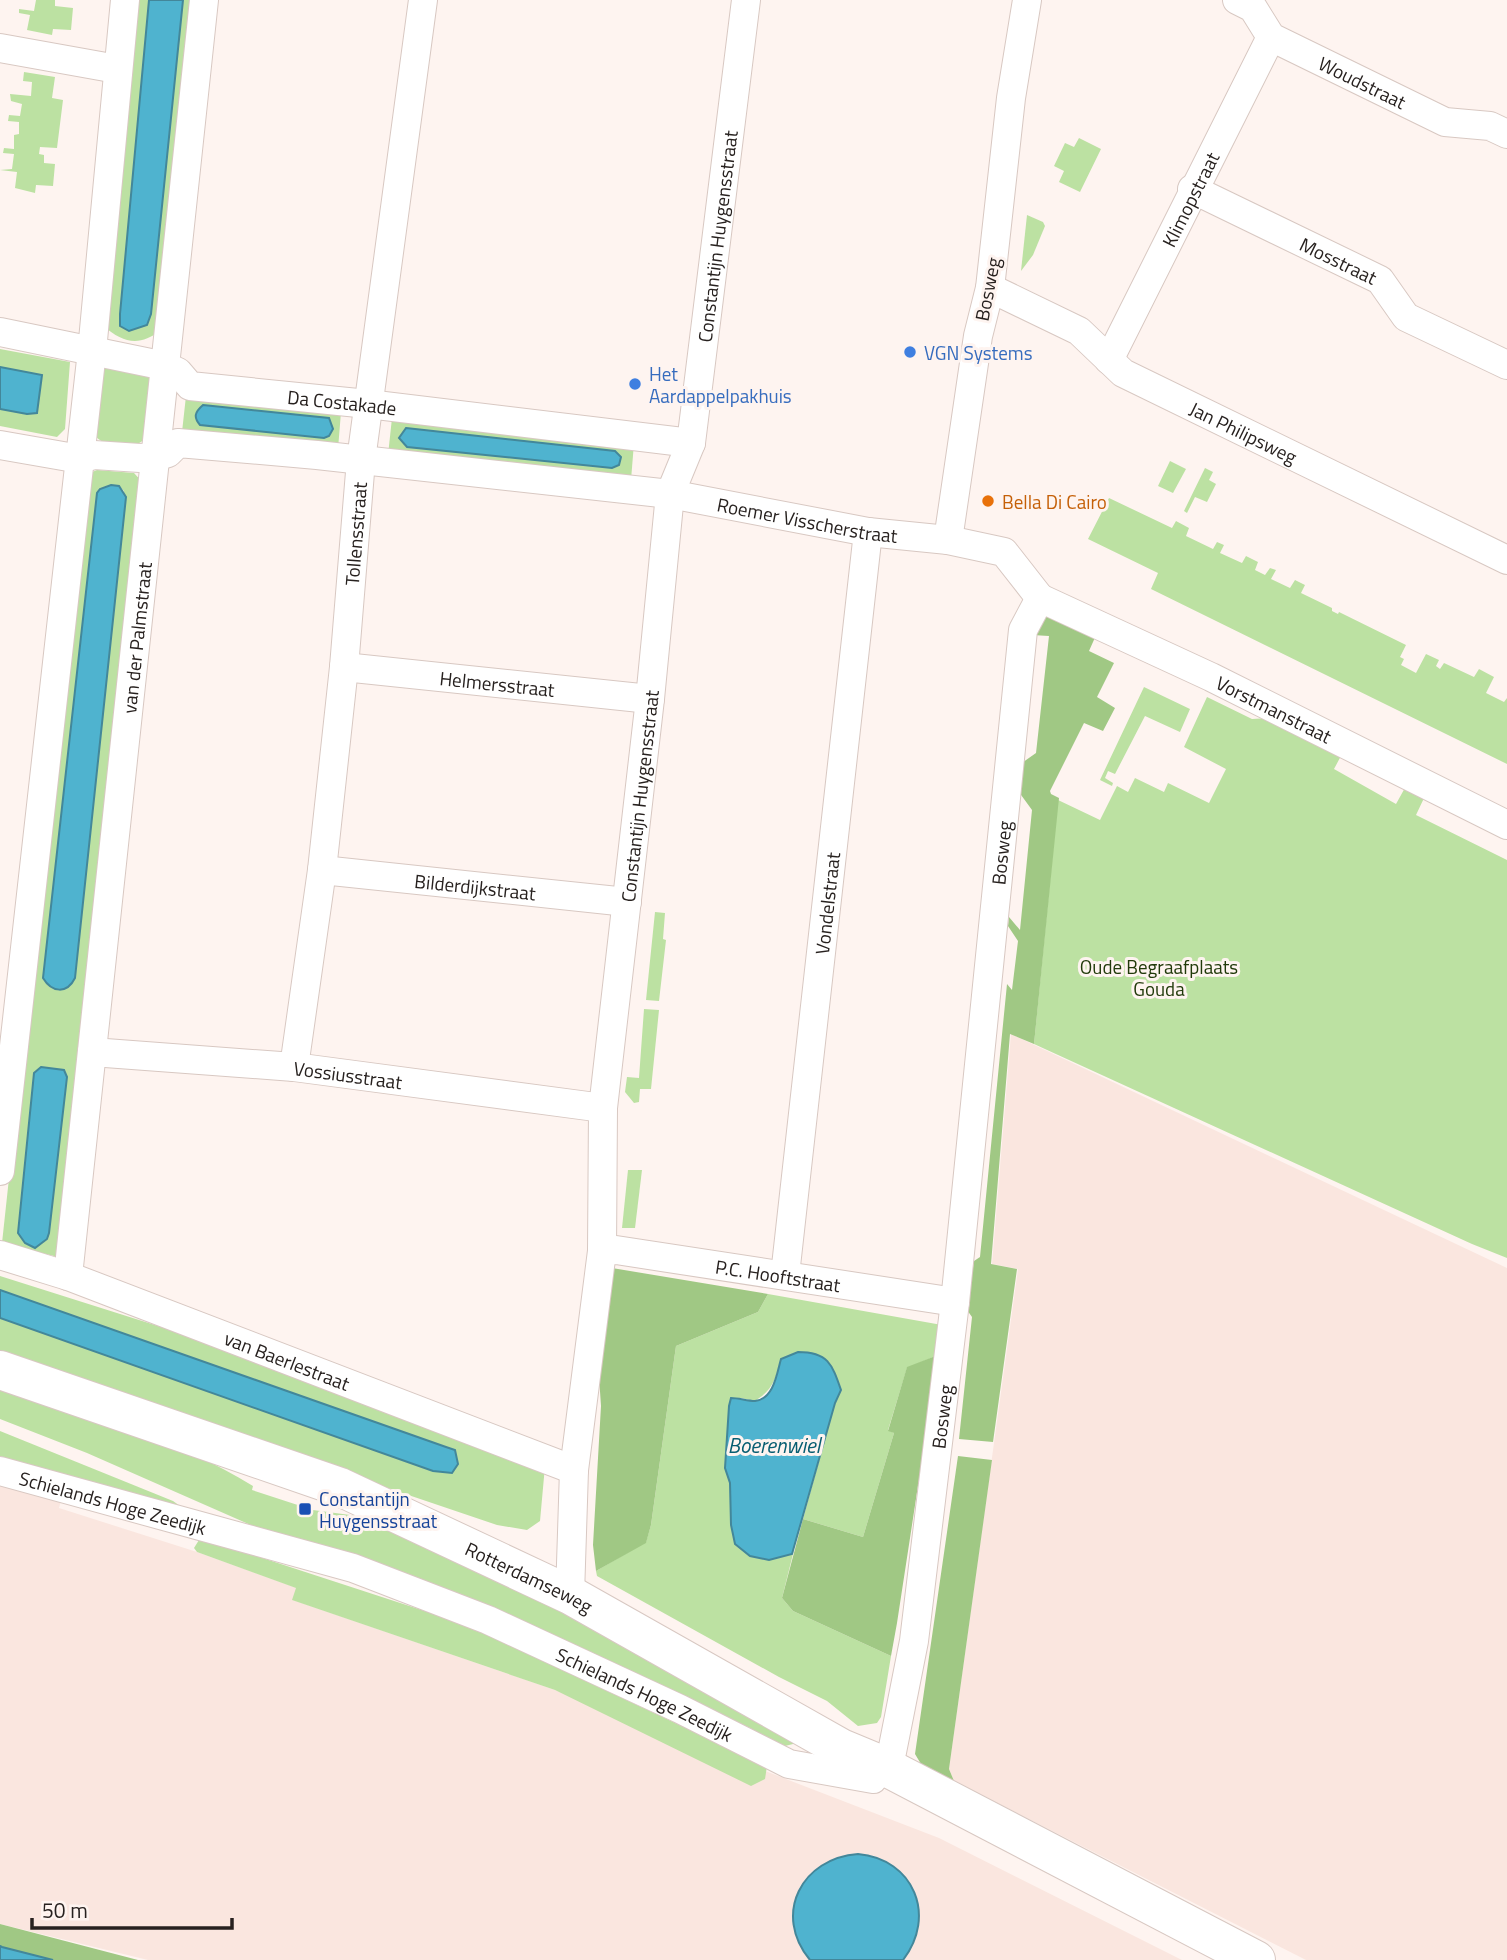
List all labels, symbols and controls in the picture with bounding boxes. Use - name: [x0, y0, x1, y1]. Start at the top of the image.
- street label: Woudstraat: [1314, 48, 1412, 116]
- street label: Constantijn Huygensstraat: [689, 128, 744, 344]
- street label: Klimopstraat: [1154, 146, 1226, 252]
- street label: Mosstraat: [1295, 229, 1383, 291]
- street label: Bosweg: [967, 254, 1007, 323]
- place label: VGN Systems: [924, 338, 1033, 367]
- marker: VGN Systems: [902, 344, 918, 360]
- place label: Het Aardappelpakhuis: [649, 359, 792, 410]
- marker: Het Aardappelpakhuis: [627, 376, 643, 392]
- street label: Da Costakade: [286, 381, 398, 422]
- street label: Jan Philipsweg: [1185, 393, 1303, 470]
- street label: Tollensstraat: [336, 480, 374, 586]
- place label: Bella Di Cairo: [1002, 487, 1107, 516]
- street label: Roemer Visscherstraat: [715, 489, 899, 549]
- marker: Bella Di Cairo: [980, 493, 996, 509]
- street label: van der Palmstraat: [114, 560, 159, 715]
- street label: Helmersstraat: [438, 663, 556, 703]
- street label: Vorstmanstraat: [1211, 667, 1337, 750]
- street label: Constantijn Huygensstraat: [612, 688, 665, 903]
- street label: Bosweg: [983, 819, 1018, 886]
- street label: Vondelstraat: [806, 850, 847, 956]
- street label: Bilderdijkstraat: [413, 865, 537, 907]
- park label: Oude Begraafplaats Gouda: [1080, 952, 1238, 1003]
- street label: Vossiusstraat: [292, 1053, 404, 1096]
- street label: P.C. Hooftstraat: [714, 1251, 843, 1299]
- street label: van Baerlestraat: [220, 1323, 354, 1397]
- street label: Bosweg: [923, 1383, 959, 1450]
- water label: Boerenwiel: [728, 1429, 823, 1461]
- street label: Schielands Hoge Zeedijk: [16, 1462, 210, 1542]
- place label: Constantijn Huygensstraat: [319, 1484, 437, 1535]
- marker: Constantijn Huygensstraat: [297, 1501, 313, 1517]
- street label: Rotterdamseweg: [461, 1533, 599, 1620]
- street label: Schielands Hoge Zeedijk: [552, 1639, 738, 1748]
- scale bar: [32, 1886, 231, 1930]
- text: 50 m: [42, 1894, 88, 1926]

